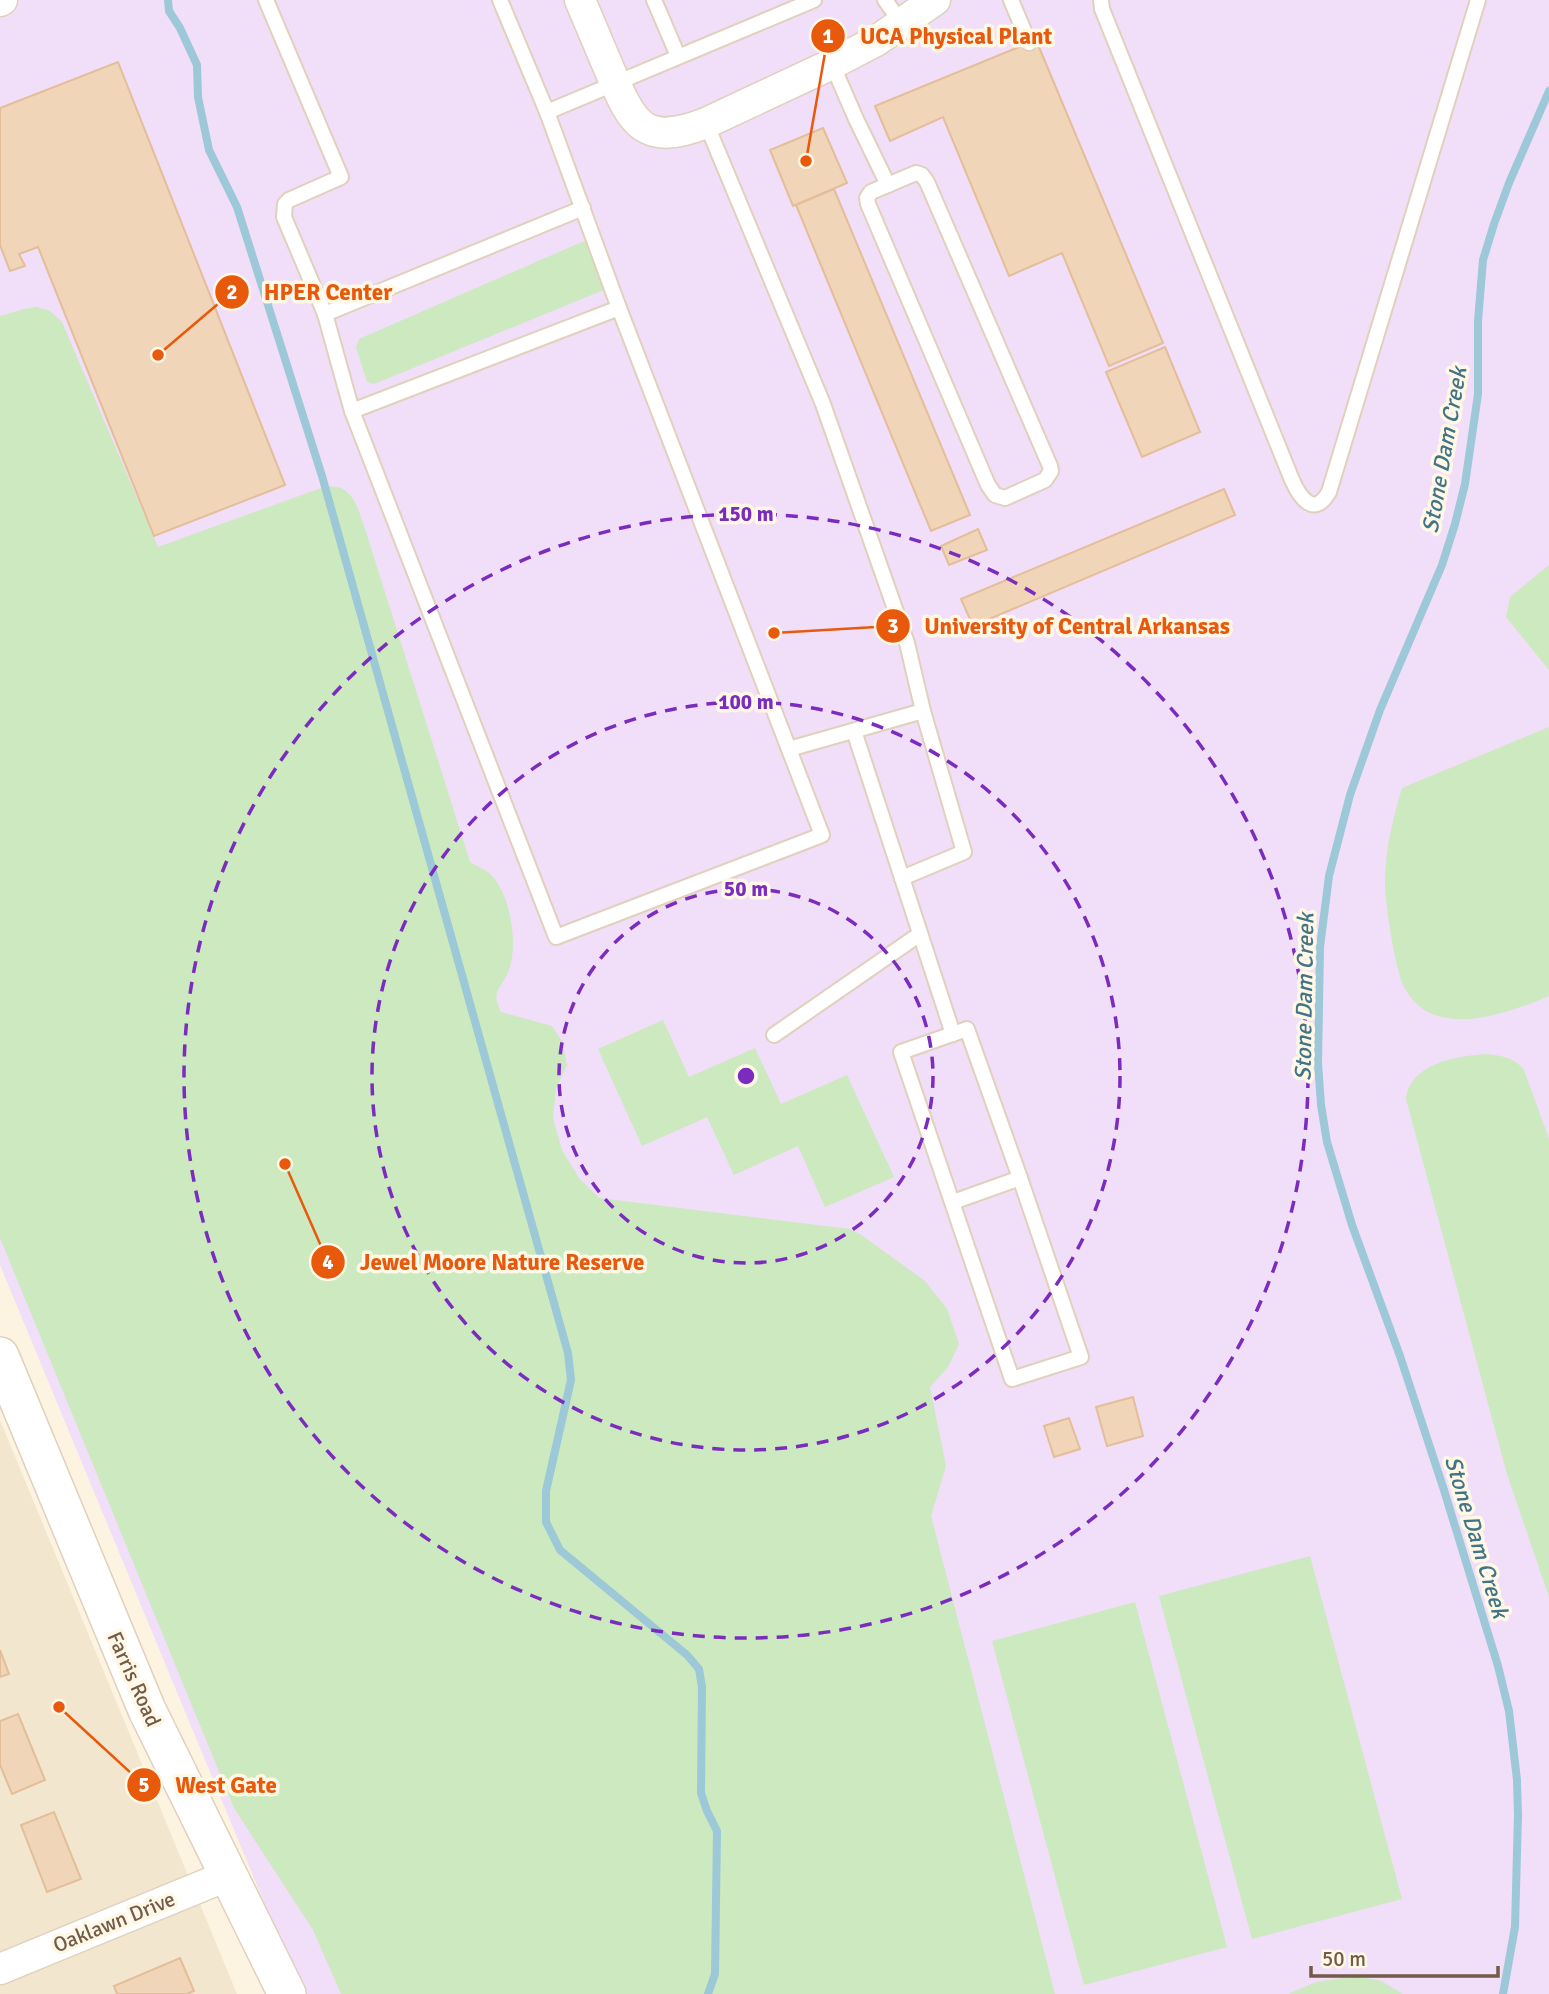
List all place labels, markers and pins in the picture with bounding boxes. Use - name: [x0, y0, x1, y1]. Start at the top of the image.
- callout: UCA Physical Plant: [811, 14, 1066, 58]
- callout: HPER Center: [215, 270, 407, 314]
- callout: University of Central Arkansas: [875, 604, 1244, 648]
- centre of rings: [734, 1064, 758, 1088]
- callout: Jewel Moore Nature Reserve: [311, 1240, 658, 1284]
- callout: West Gate: [126, 1763, 291, 1807]

